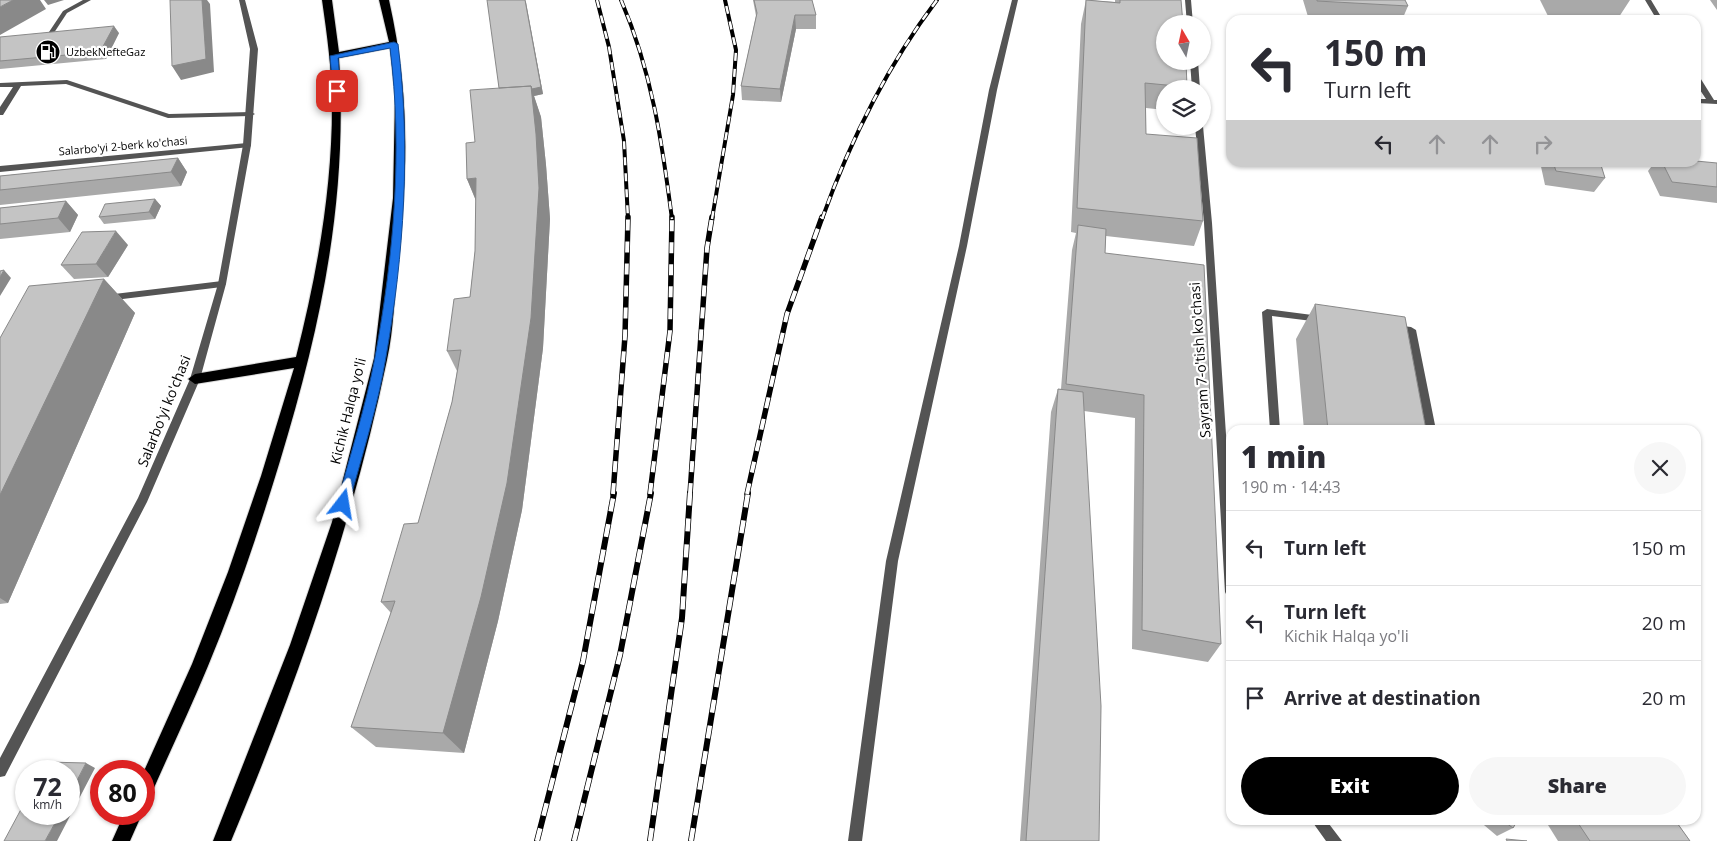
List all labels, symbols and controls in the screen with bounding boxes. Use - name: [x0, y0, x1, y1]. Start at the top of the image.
- north arrow: [1156, 15, 1211, 70]
- map controls: [1156, 15, 1211, 135]
- text: 150 m: [1324, 29, 1428, 76]
- icon: left: [1241, 35, 1306, 100]
- fuel station icon: UzbekNefteGaz: [35, 39, 61, 65]
- place label: UzbekNefteGaz: [66, 44, 145, 59]
- pin: [316, 70, 358, 112]
- text: Turn left: [1324, 74, 1411, 104]
- icon: arrive: [323, 77, 351, 105]
- button: layers: [1156, 80, 1211, 135]
- icon: left: [1370, 130, 1398, 158]
- icon: ahead: [1423, 130, 1451, 158]
- icon: ahead: [1476, 130, 1504, 158]
- icon: right: [1529, 130, 1557, 158]
- street label: Salarbo'yi 2-berk ko'chasi: [58, 132, 188, 159]
- street label: Sayram 7-o'tish ko'chasi: [1185, 281, 1214, 439]
- street label: Salarbo'yi ko'chasi: [132, 352, 195, 469]
- street label: Kichik Halqa yo'li: [325, 356, 370, 466]
- text: 1 min: [1241, 436, 1326, 477]
- button: close: [1634, 442, 1686, 494]
- text: 190 m · 14:43: [1241, 476, 1341, 498]
- position arrow: [316, 477, 368, 529]
- icon: left: [1241, 534, 1269, 562]
- text: Turn left: [1284, 535, 1366, 561]
- text: 150 m: [1631, 535, 1686, 561]
- text: Turn left: [1284, 599, 1366, 625]
- icon: left: [1241, 609, 1269, 637]
- text: 20 m: [1642, 610, 1686, 636]
- text: Kichik Halqa yo'li: [1284, 625, 1409, 647]
- icon: arrive: [1241, 684, 1269, 712]
- text: Arrive at destination: [1284, 685, 1481, 711]
- text: 20 m: [1642, 685, 1686, 711]
- button: Exit: [1241, 757, 1459, 815]
- button: Share: [1469, 757, 1686, 815]
- speed limit sign: 80: [90, 760, 155, 825]
- text: 72: [33, 769, 62, 803]
- text: km/h: [33, 796, 62, 813]

